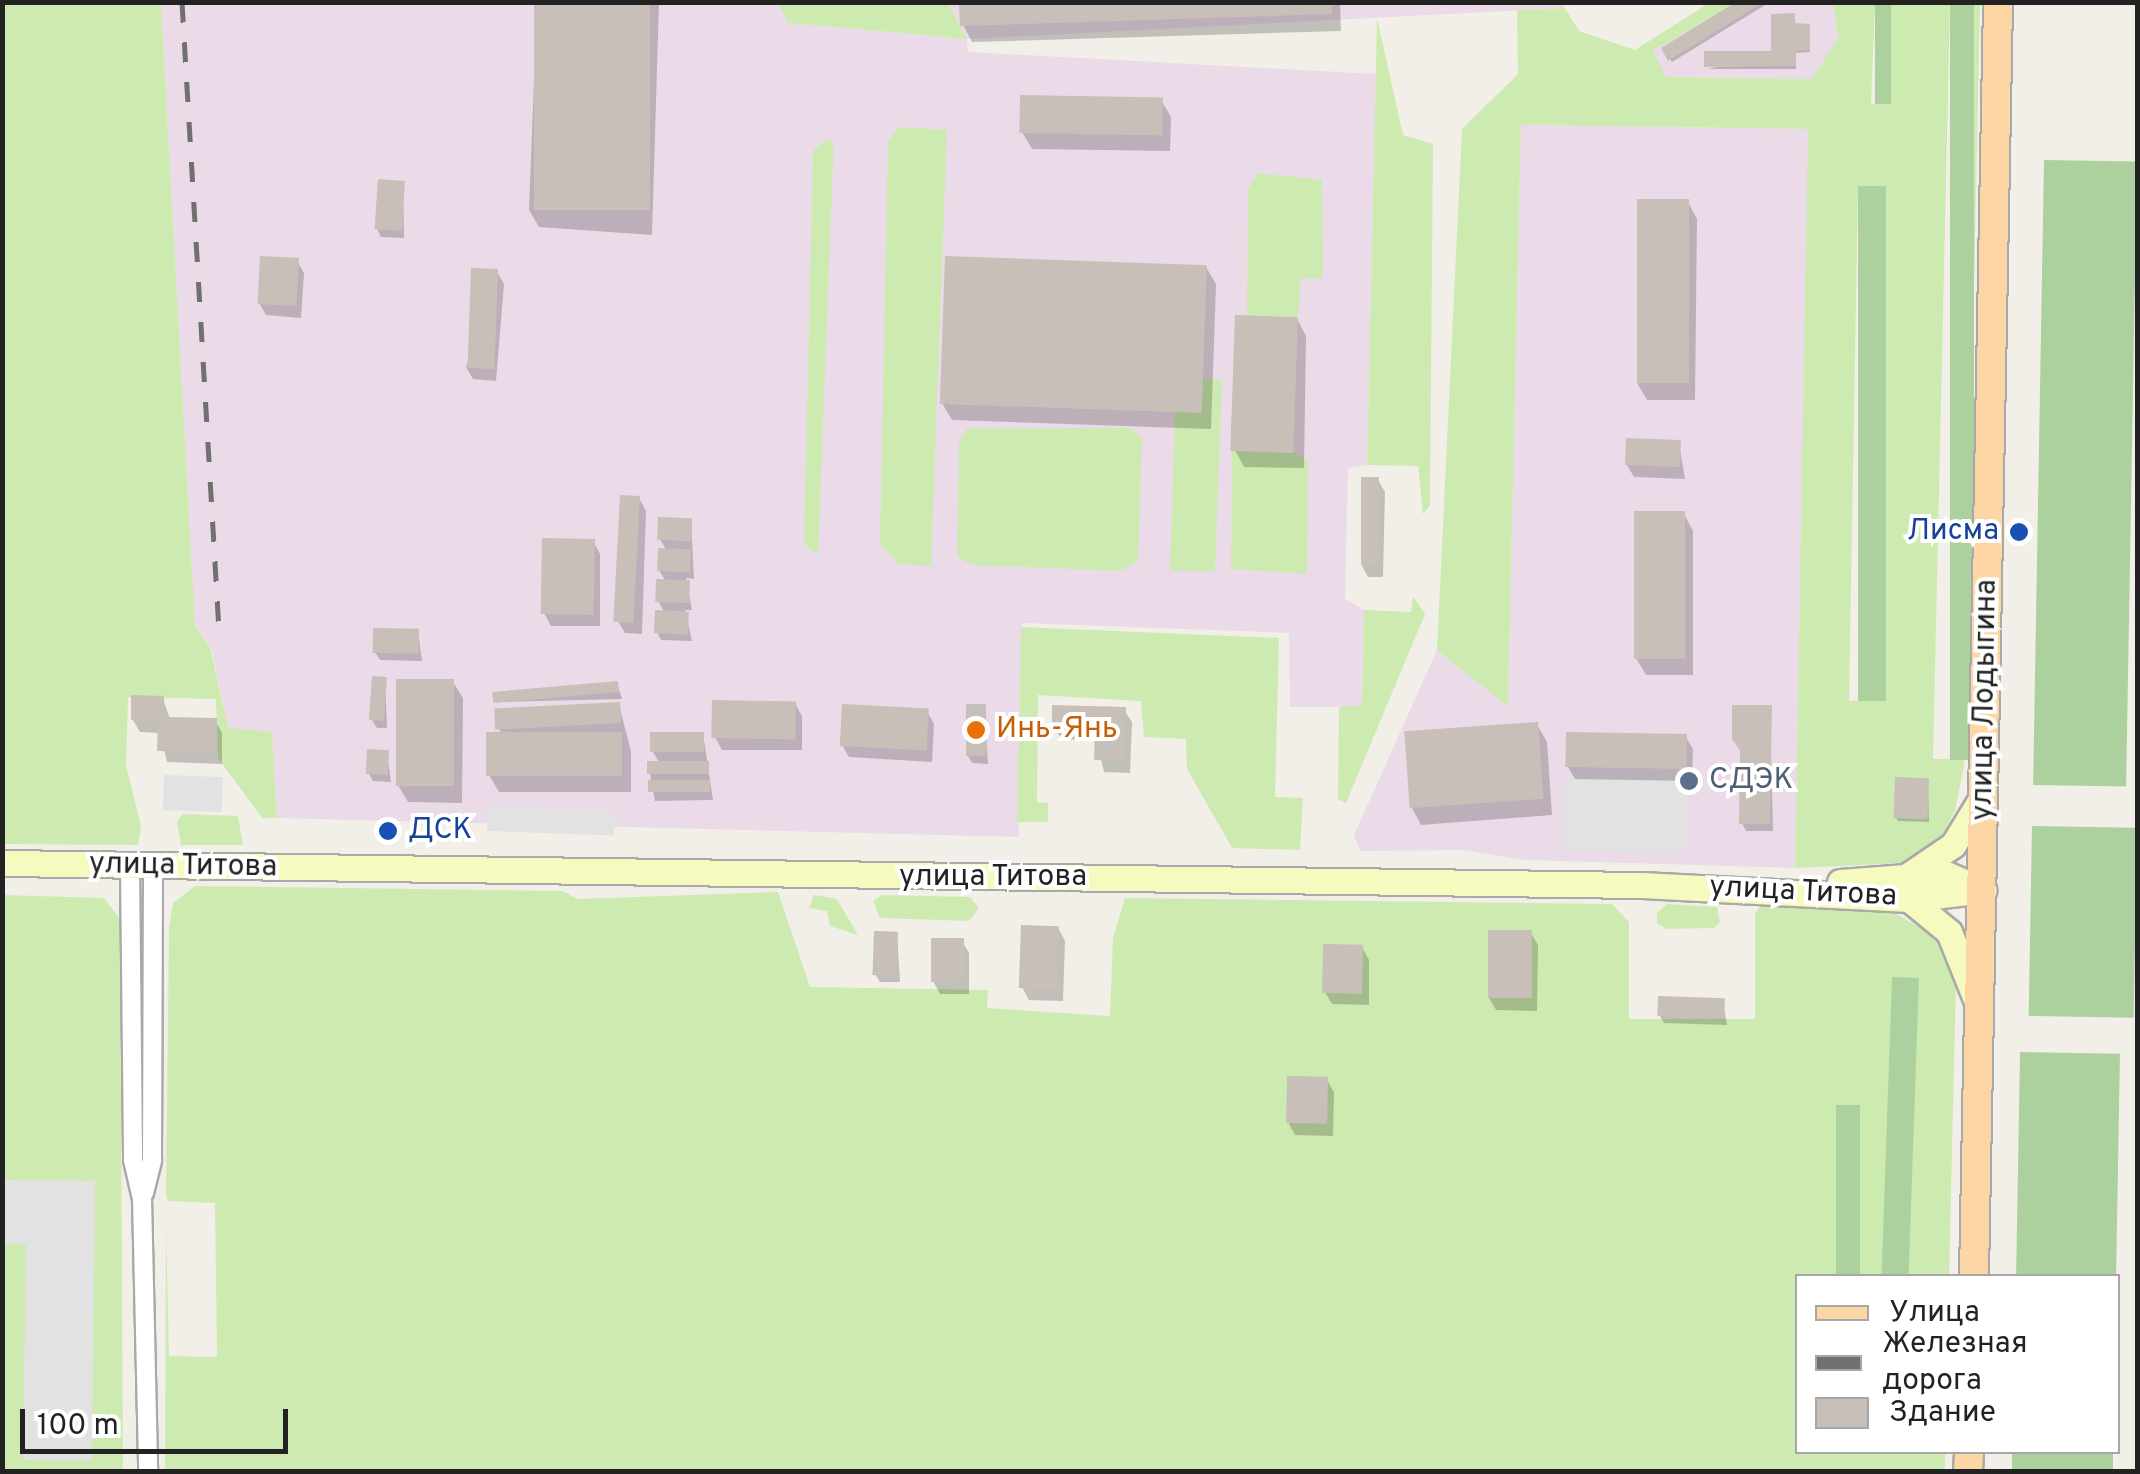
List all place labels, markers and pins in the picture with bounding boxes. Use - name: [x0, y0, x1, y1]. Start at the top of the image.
- place label: Лисма: [1907, 514, 1999, 550]
- marker: Лисма: [2008, 521, 2030, 543]
- place label: Инь-Янь: [996, 712, 1118, 748]
- marker: Инь-Янь: [965, 719, 987, 741]
- place label: СДЭК: [1709, 763, 1793, 799]
- marker: СДЭК: [1678, 770, 1700, 792]
- place label: ДСК: [408, 813, 472, 849]
- marker: ДСК: [377, 820, 399, 842]

